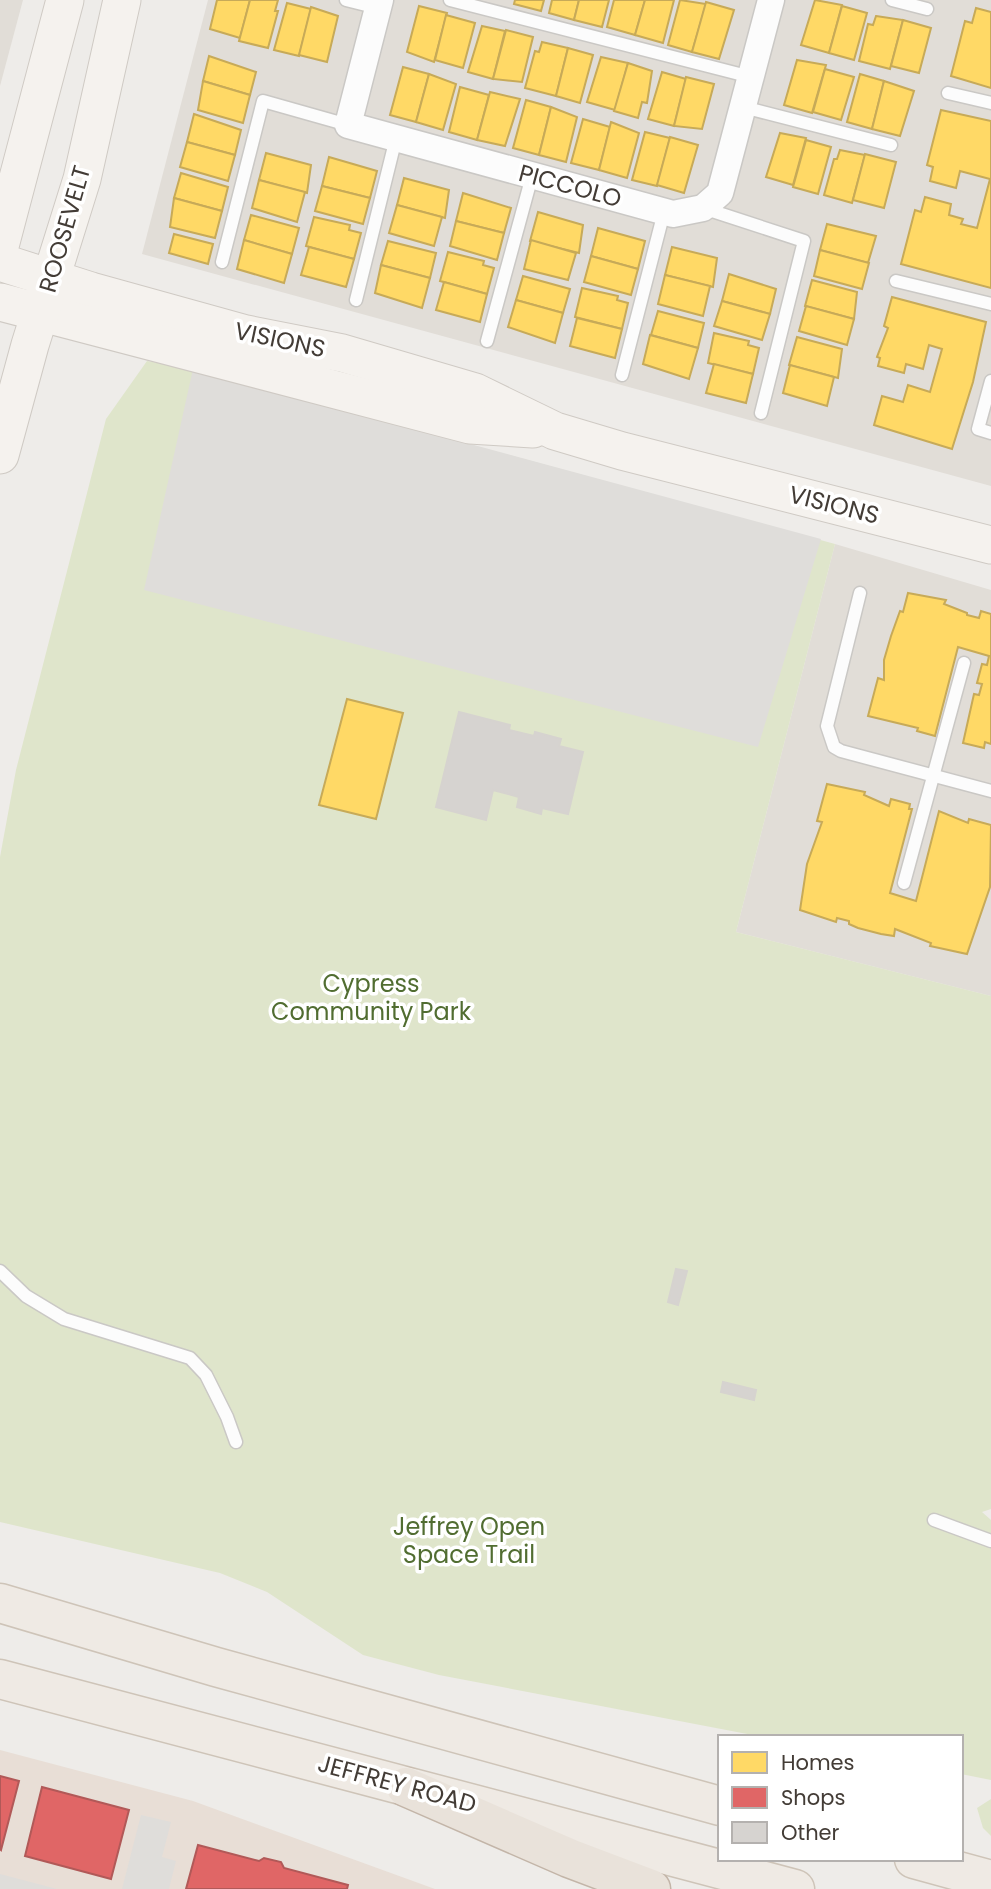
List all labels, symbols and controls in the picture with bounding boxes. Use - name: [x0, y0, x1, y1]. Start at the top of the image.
- street label: PICCOLO: [515, 156, 625, 215]
- street label: ROOSEVELT: [31, 162, 98, 296]
- street label: VISIONS: [232, 314, 329, 365]
- street label: VISIONS: [786, 477, 883, 532]
- park label: Cypress Community Park: [271, 967, 472, 1028]
- park label: Jeffrey Open Space Trail: [393, 1510, 545, 1571]
- legend: [718, 1735, 963, 1861]
- street label: JEFFREY ROAD: [314, 1746, 480, 1821]
- text: Homes: [781, 1748, 855, 1777]
- text: Shops: [781, 1783, 845, 1812]
- text: Other: [781, 1818, 840, 1847]

